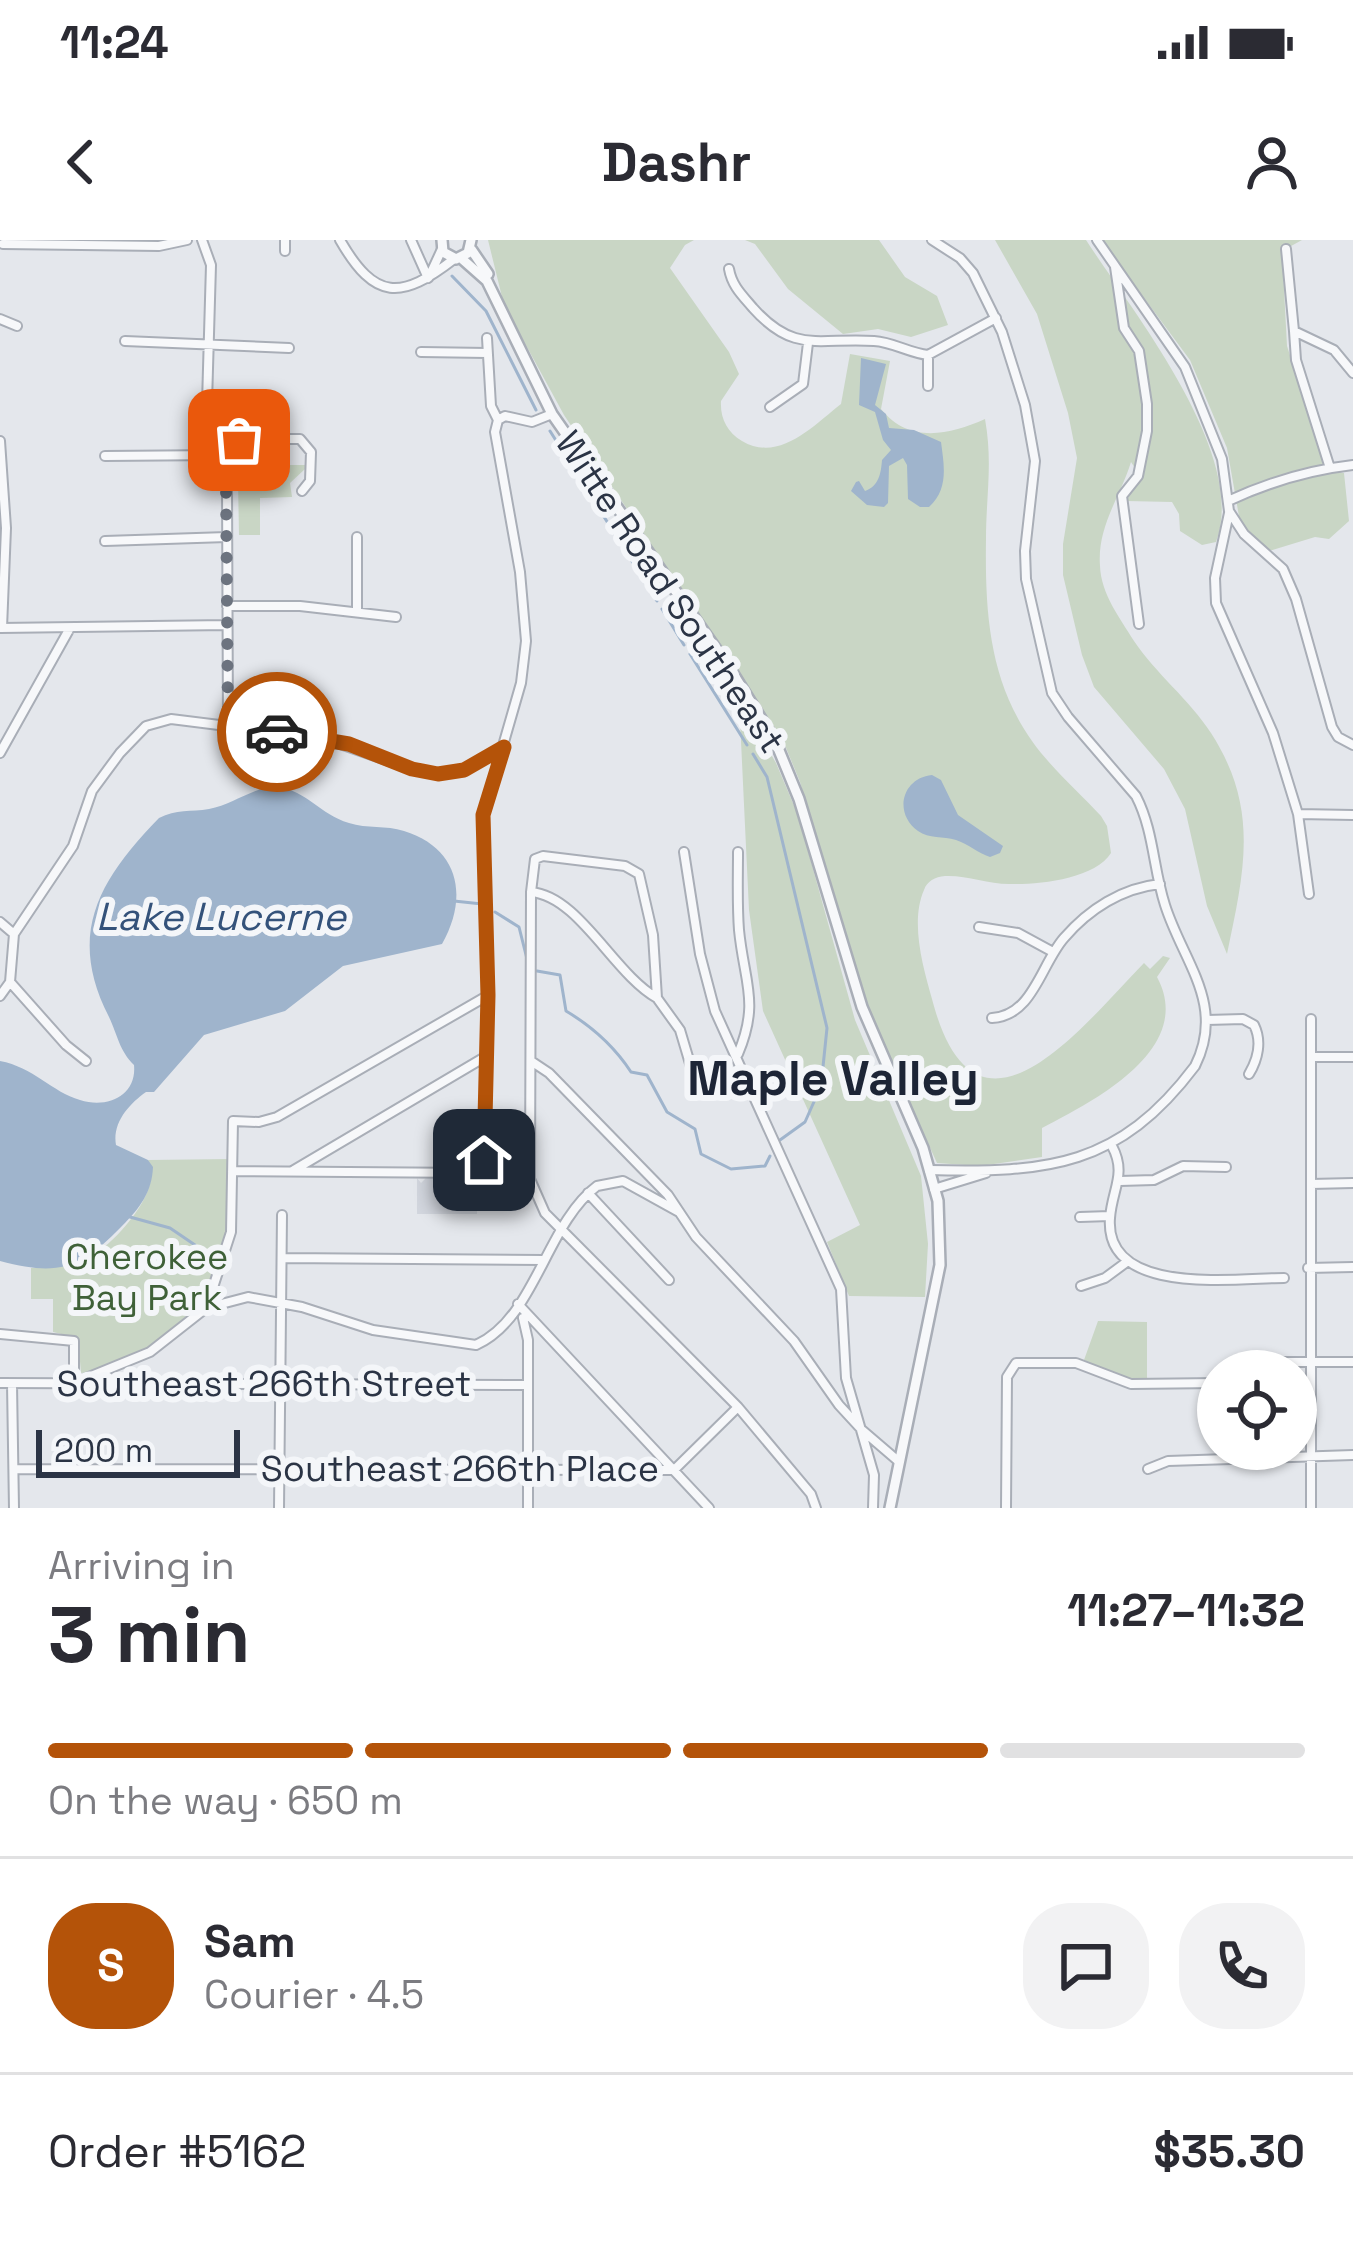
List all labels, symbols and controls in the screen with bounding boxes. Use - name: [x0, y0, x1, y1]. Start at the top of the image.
- text: 11:24: [60, 14, 169, 71]
- text: Dashr: [602, 128, 751, 197]
- icon: back: [48, 129, 114, 195]
- icon: person: [1239, 129, 1305, 195]
- pin: [188, 389, 290, 491]
- icon: bag: [206, 407, 272, 473]
- street label: Witte Road Southeast: [545, 422, 795, 762]
- courier: [217, 672, 337, 792]
- icon: car: [244, 699, 310, 765]
- water label: Lake Lucerne: [96, 892, 348, 941]
- district label: Maple Valley: [687, 1048, 979, 1109]
- pin: [433, 1109, 535, 1211]
- icon: home: [451, 1127, 517, 1193]
- park label: Cherokee Bay Park: [66, 1234, 228, 1321]
- map controls: [1197, 1350, 1317, 1470]
- button: locate: [1197, 1350, 1317, 1470]
- street label: Southeast 266th Street: [57, 1361, 471, 1407]
- scale bar: [36, 1424, 240, 1477]
- text: 200 m: [54, 1430, 153, 1472]
- street label: Southeast 266th Place: [261, 1446, 659, 1492]
- text: Arriving in: [48, 1541, 235, 1590]
- text: 11:27–11:32: [1067, 1582, 1305, 1639]
- text: 3 min: [48, 1585, 251, 1685]
- text: On the way · 650 m: [48, 1776, 403, 1825]
- button: chat: [1023, 1903, 1149, 2029]
- button: phone: [1179, 1903, 1305, 2029]
- text: Sam: [204, 1913, 296, 1970]
- text: S: [97, 1937, 125, 1994]
- text: Courier · 4.5: [204, 1970, 424, 2019]
- text: Order #5162: [48, 2123, 306, 2180]
- text: $35.30: [1153, 2123, 1305, 2180]

